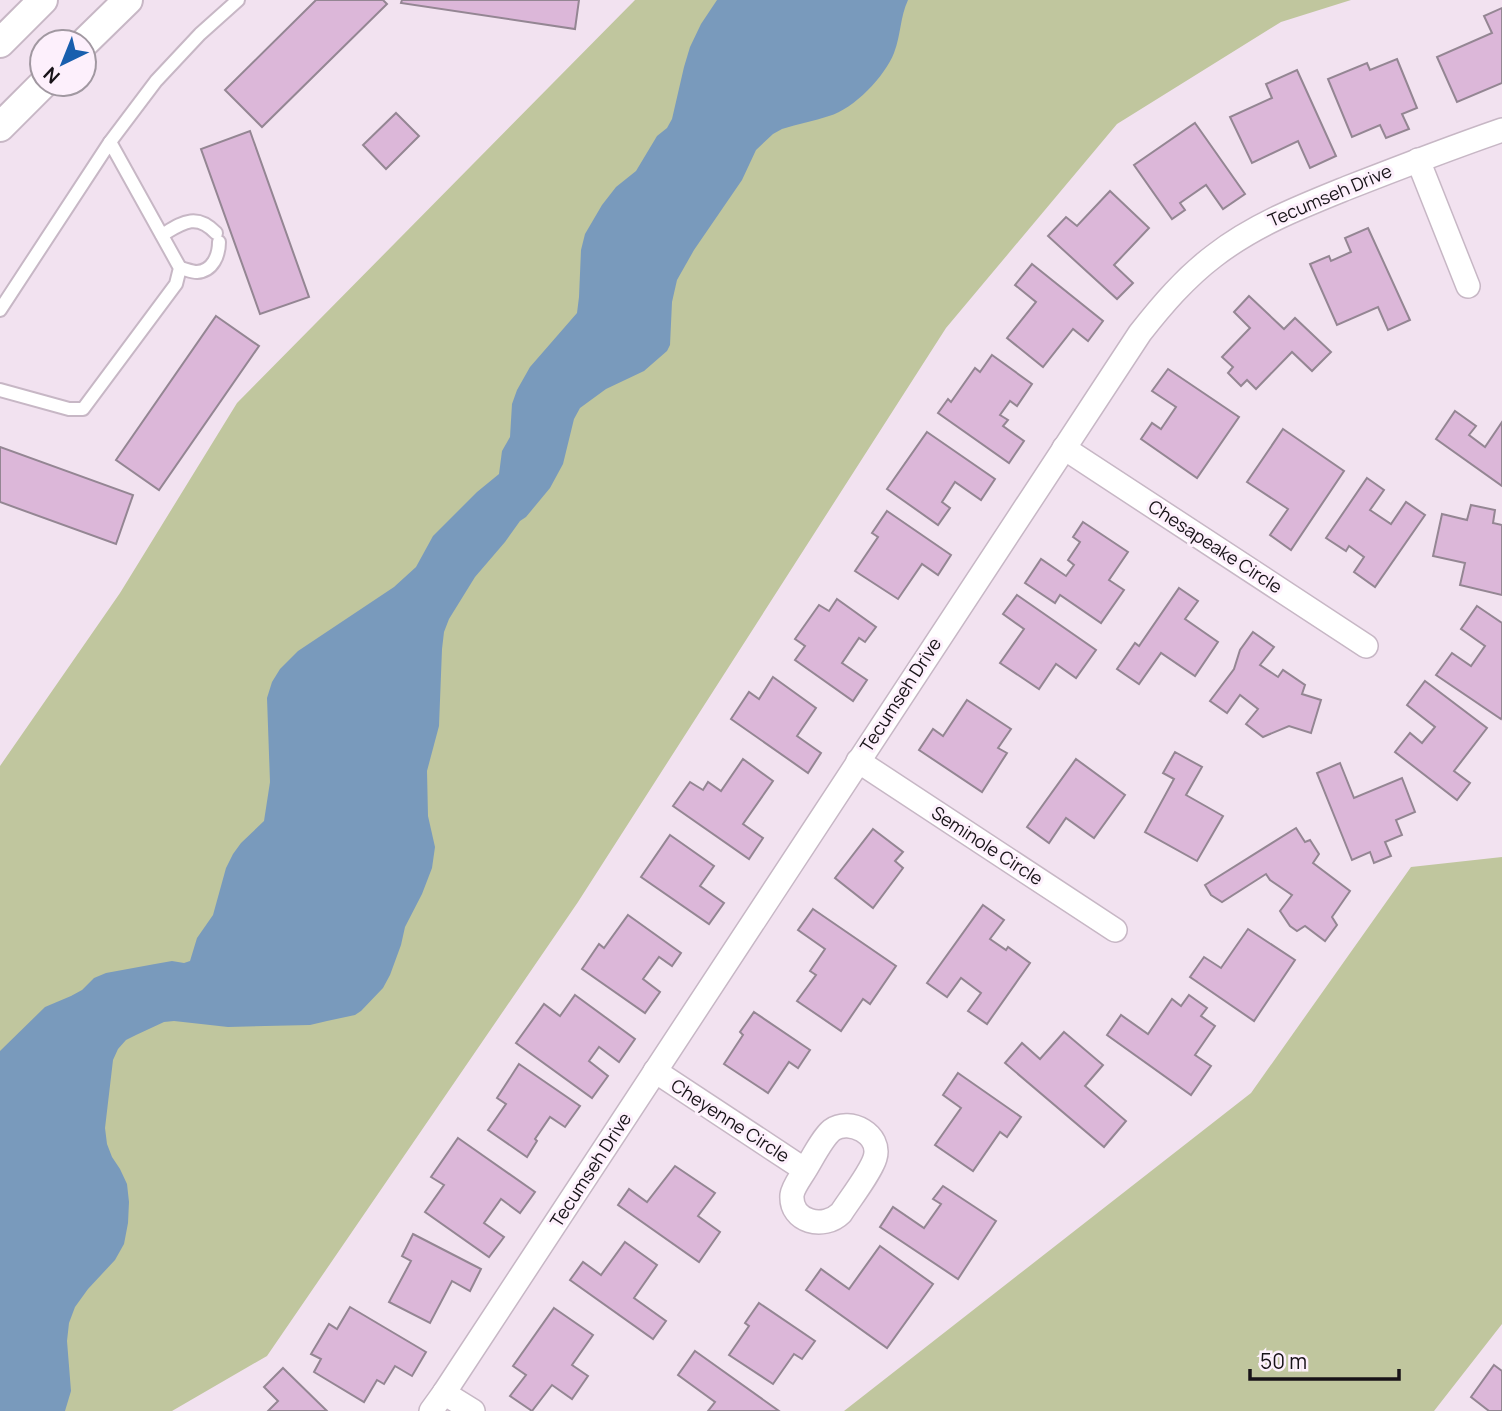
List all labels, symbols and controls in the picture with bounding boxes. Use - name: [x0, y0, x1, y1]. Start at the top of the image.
- north arrow: [28, 28, 98, 98]
- text: N: [38, 61, 65, 90]
- street label: Tecumseh Drive: [1264, 158, 1395, 232]
- street label: Chesapeake Circle: [1144, 494, 1287, 598]
- street label: Tecumseh Drive: [854, 633, 946, 756]
- street label: Seminole Circle: [927, 800, 1048, 890]
- street label: Cheyenne Circle: [667, 1073, 794, 1167]
- street label: Tecumseh Drive: [544, 1108, 636, 1231]
- scale bar: [1250, 1338, 1399, 1382]
- text: 50 m: [1260, 1347, 1307, 1375]

